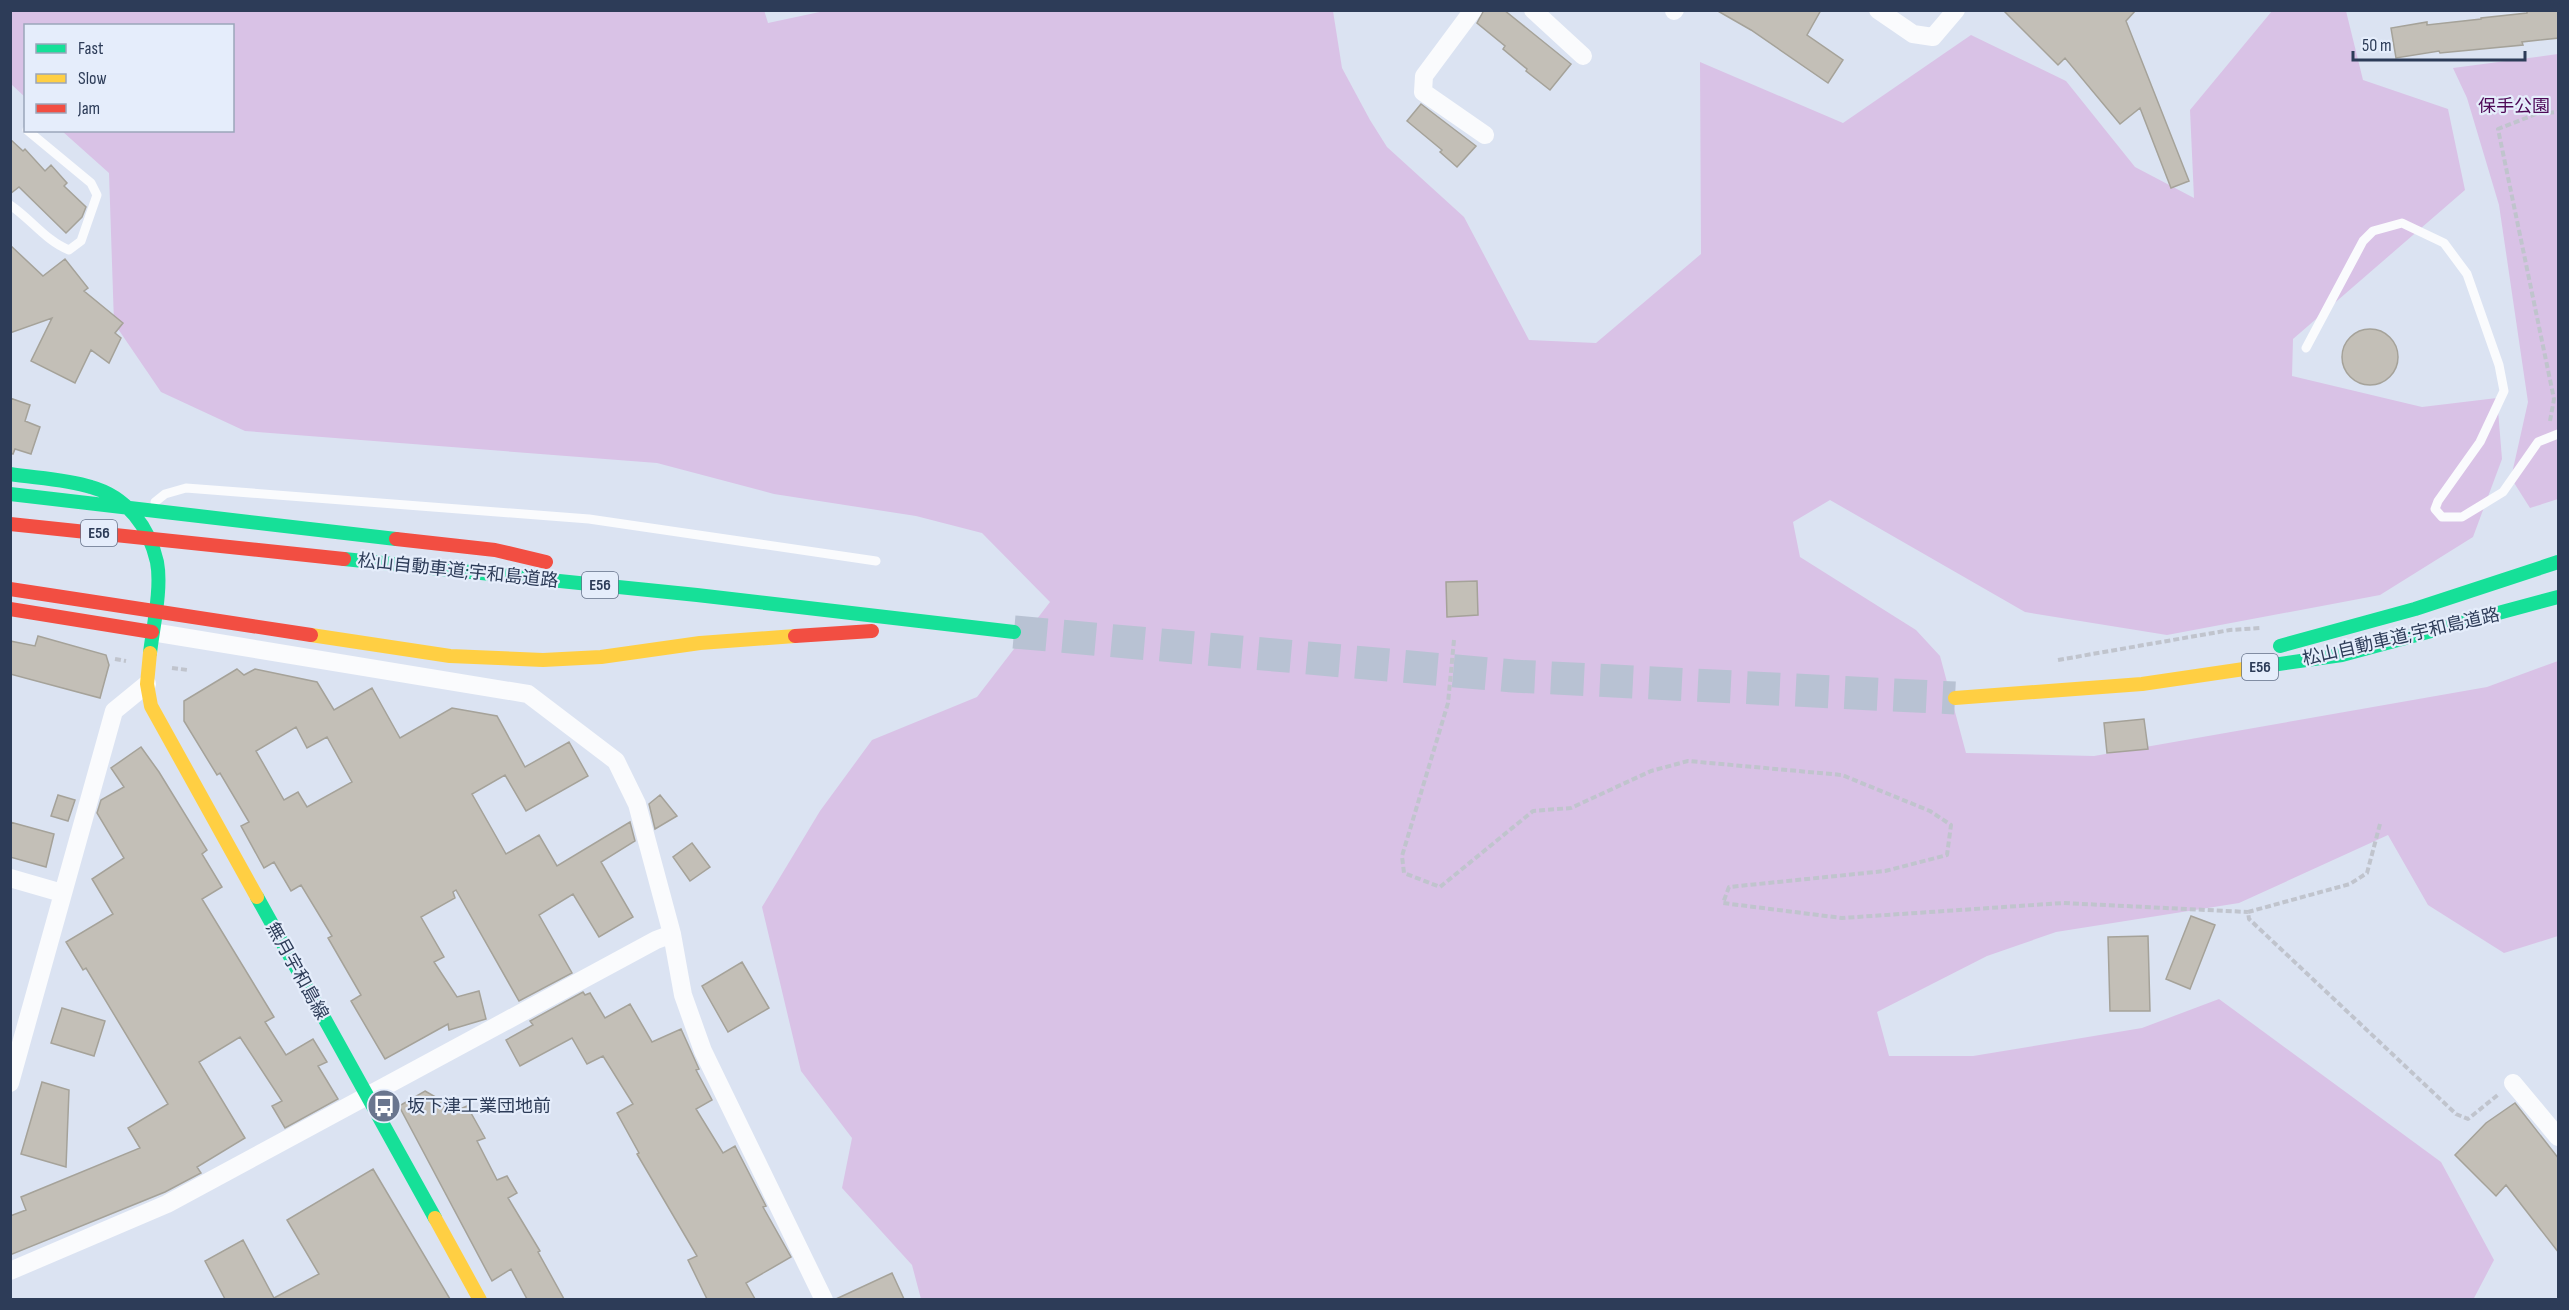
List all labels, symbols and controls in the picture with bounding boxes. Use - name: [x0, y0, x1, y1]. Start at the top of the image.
- legend: [24, 24, 234, 132]
- scale bar: [2353, 24, 2526, 62]
- text: 50 m: [2362, 35, 2392, 56]
- text: Fast: [78, 38, 104, 59]
- text: Slow: [78, 68, 107, 89]
- park label: 保手公園: [2478, 96, 2550, 117]
- text: Jam: [77, 98, 100, 119]
- road number: E56: [81, 520, 117, 546]
- street label: 松山自動車道;宇和島道路: [357, 550, 559, 592]
- road number: E56: [582, 572, 618, 598]
- street label: 松山自動車道;宇和島道路: [2300, 604, 2502, 670]
- road number: E56: [2242, 654, 2278, 680]
- street label: 無月宇和島線: [262, 919, 332, 1023]
- bus stop icon: 坂下津工業団地前: [366, 1088, 402, 1124]
- place label: 坂下津工業団地前: [407, 1096, 551, 1117]

